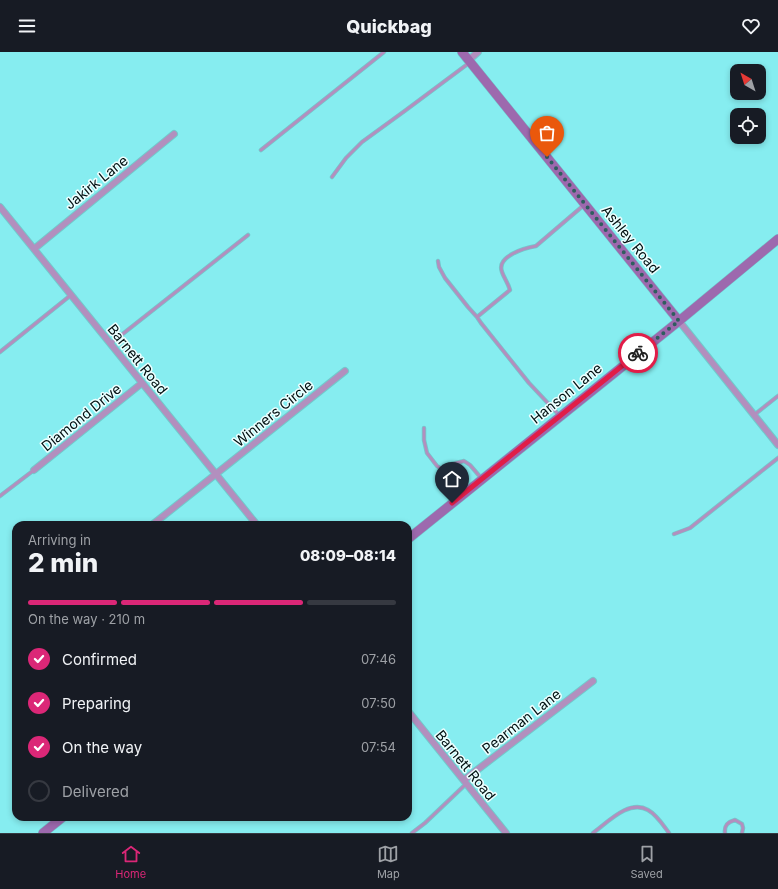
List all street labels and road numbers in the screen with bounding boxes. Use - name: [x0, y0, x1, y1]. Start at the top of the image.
- street label: Jakirk Lane: [61, 151, 131, 213]
- street label: Ashley Road: [599, 202, 663, 276]
- street label: Barnett Road: [104, 320, 172, 398]
- street label: Hanson Lane: [527, 359, 605, 427]
- street label: Winners Circle: [230, 376, 316, 450]
- street label: Diamond Drive: [38, 380, 124, 454]
- street label: Pearman Lane: [478, 685, 564, 757]
- street label: Barnett Road: [432, 726, 500, 804]

